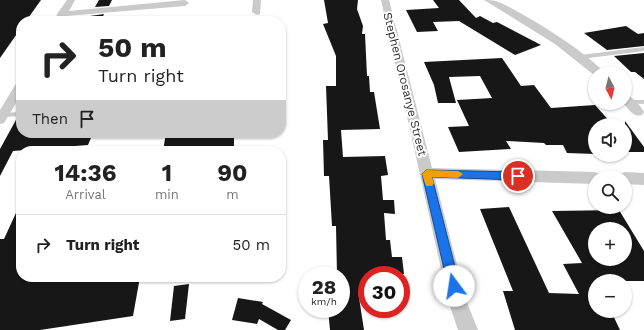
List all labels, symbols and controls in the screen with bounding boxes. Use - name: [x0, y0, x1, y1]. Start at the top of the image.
- street label: Stephen Orosanye Street: [380, 11, 430, 157]
- text: 50 m: [98, 31, 167, 64]
- icon: right: [32, 32, 84, 84]
- text: Turn right: [98, 65, 184, 86]
- north arrow: [588, 66, 632, 110]
- map controls: [588, 66, 632, 318]
- icon: arrive: [76, 108, 98, 130]
- text: Then: [32, 110, 68, 128]
- button: sound: [588, 118, 632, 162]
- text: 14:36: [54, 159, 117, 187]
- text: 1: [162, 159, 172, 187]
- text: 90: [217, 159, 248, 187]
- pin: [501, 159, 535, 193]
- icon: arrive: [507, 165, 529, 187]
- button: search: [588, 170, 632, 214]
- text: Arrival: [65, 187, 106, 202]
- text: min: [155, 187, 179, 202]
- text: m: [226, 187, 239, 202]
- button: +: [588, 222, 632, 266]
- icon: right: [32, 234, 54, 256]
- text: Turn right: [66, 236, 139, 254]
- text: 50 m: [233, 236, 270, 254]
- position arrow: [433, 265, 475, 307]
- speed limit sign: 30: [358, 266, 410, 318]
- button: −: [588, 274, 632, 318]
- text: 28: [312, 275, 336, 299]
- text: km/h: [311, 296, 337, 307]

